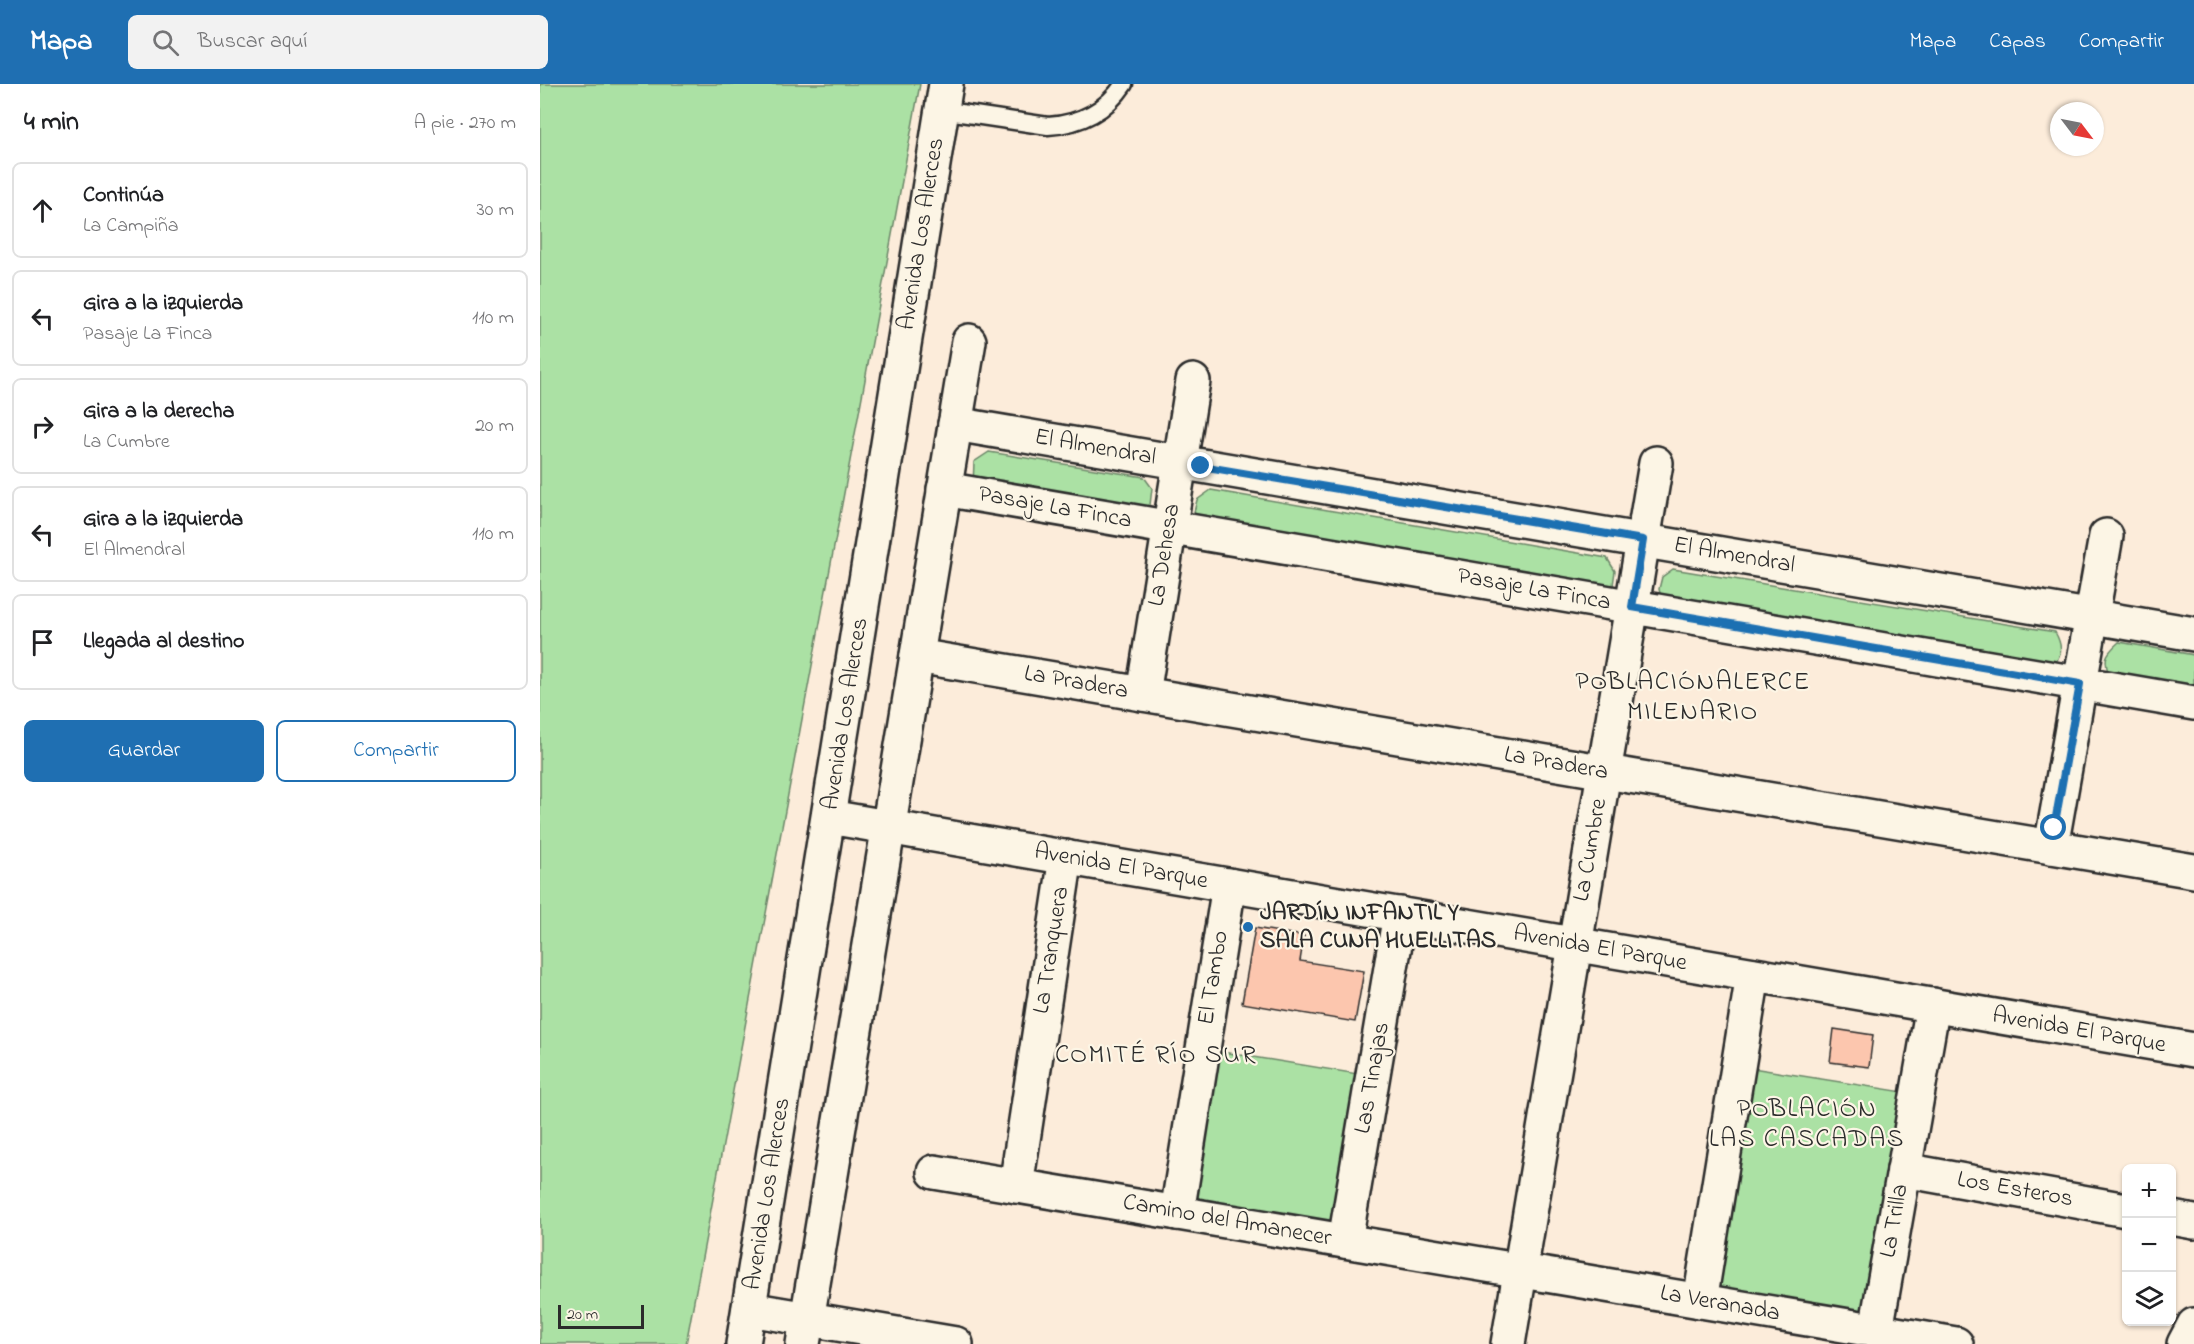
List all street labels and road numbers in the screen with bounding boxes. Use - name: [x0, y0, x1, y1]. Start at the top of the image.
- street label: Avenida Los Alerces: [890, 135, 954, 333]
- street label: El Almendral: [1032, 420, 1158, 476]
- street label: Pasaje La Finca: [975, 477, 1135, 539]
- street label: La Dehesa: [1140, 501, 1190, 609]
- street label: El Almendral: [1671, 528, 1797, 584]
- street label: Pasaje La Finca: [1454, 559, 1614, 621]
- street label: Avenida Los Alerces: [814, 615, 878, 813]
- street label: La Pradera: [1021, 657, 1131, 709]
- street label: La Pradera: [1501, 738, 1611, 790]
- street label: La Cumbre: [1565, 795, 1617, 904]
- street label: Avenida El Parque: [1031, 834, 1211, 900]
- street label: La Tranquera: [1025, 884, 1079, 1016]
- street label: Avenida El Parque: [1510, 916, 1690, 982]
- street label: El Tambo: [1189, 928, 1239, 1028]
- street label: Avenida El Parque: [1989, 998, 2169, 1064]
- street label: Las Tinajas: [1346, 1019, 1400, 1137]
- street label: Avenida Los Alerces: [736, 1095, 800, 1293]
- street label: Los Esteros: [1954, 1163, 2076, 1217]
- street label: La Trilla: [1871, 1181, 1919, 1261]
- street label: Camino del Amanecer: [1120, 1185, 1335, 1257]
- street label: La Veranada: [1657, 1276, 1783, 1332]

